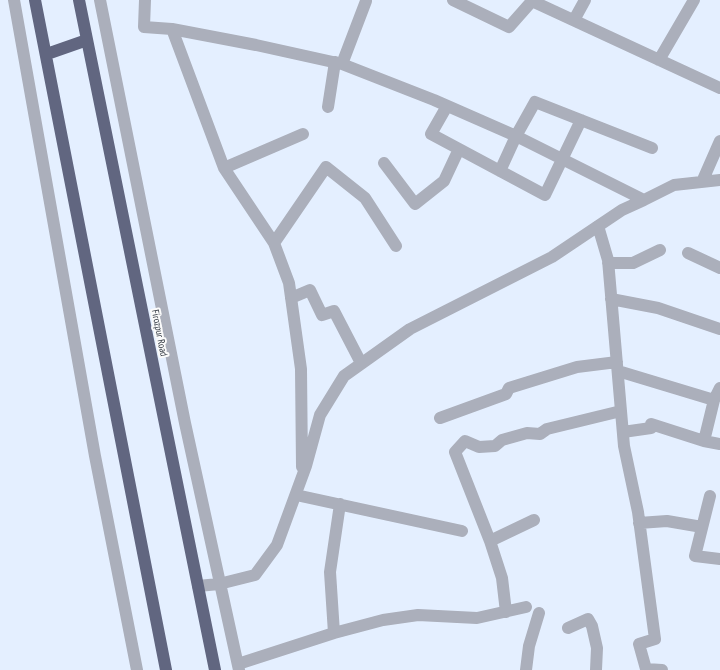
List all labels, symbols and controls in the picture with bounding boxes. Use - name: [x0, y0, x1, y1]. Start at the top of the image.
- street label: Firozpur Road: [149, 309, 169, 357]

